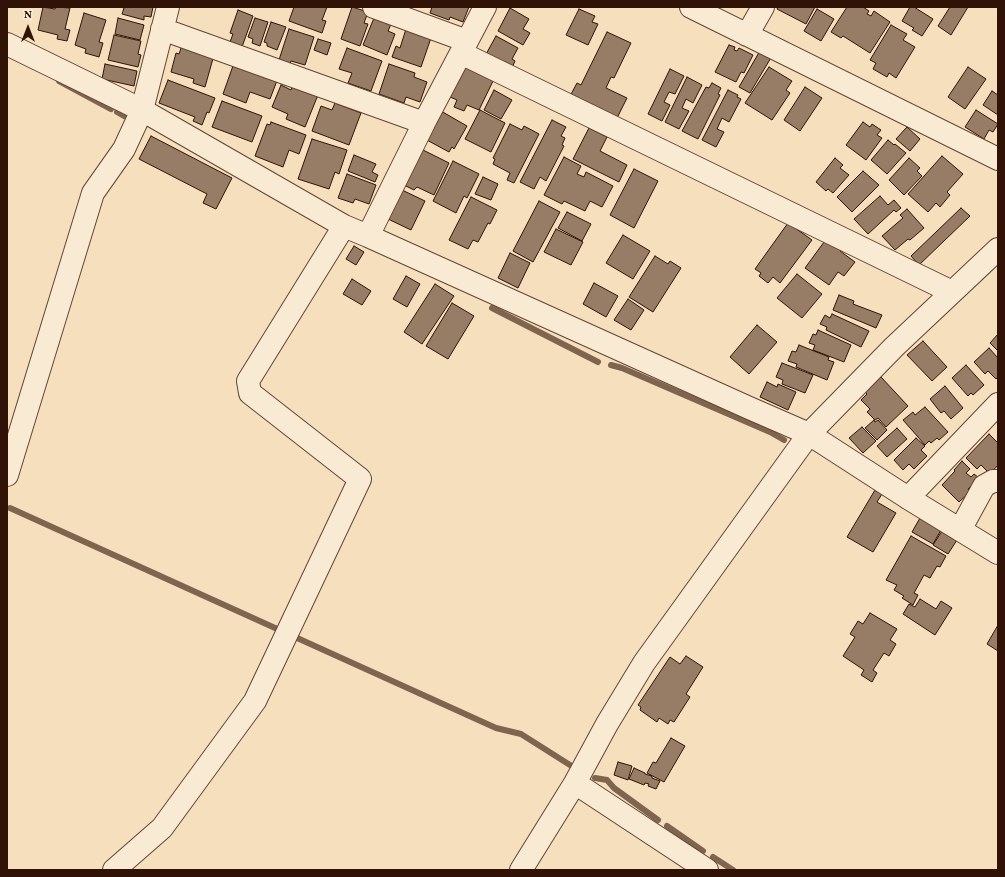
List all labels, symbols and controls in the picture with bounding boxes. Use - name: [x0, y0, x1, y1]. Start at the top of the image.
- north arrow: [8, 8, 48, 48]
- text: N: [24, 8, 32, 23]

